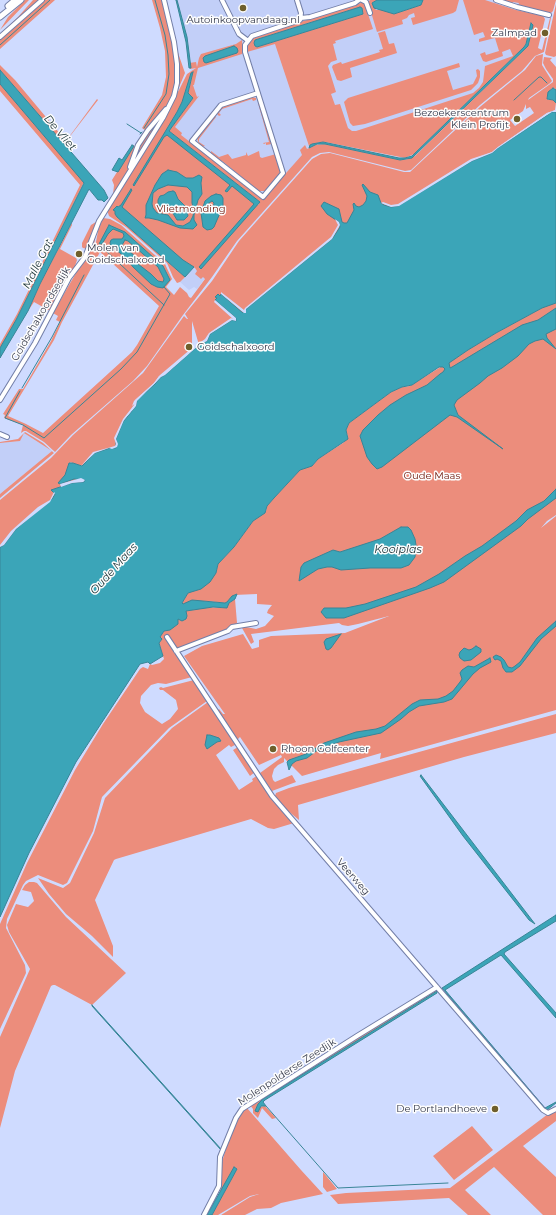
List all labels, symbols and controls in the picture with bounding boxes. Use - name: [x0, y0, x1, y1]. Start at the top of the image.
- marker: Autoinkoopvandaag.nl: [238, 3, 248, 13]
- place label: Autoinkoopvandaag.nl: [186, 14, 300, 26]
- place label: Zalmpad: [492, 27, 537, 39]
- marker: Zalmpad: [540, 28, 550, 38]
- place label: Bezoekerscentrum Klein Profijt: [414, 107, 509, 130]
- water label: De Vliet: [41, 112, 79, 154]
- marker: Bezoekerscentrum Klein Profijt: [512, 114, 522, 124]
- park label: Vlietmonding: [156, 203, 226, 215]
- water label: Malle Gat: [20, 237, 56, 291]
- place label: Molen van Goidschalxoord: [87, 242, 165, 266]
- marker: Molen van Goidschalxoord: [74, 249, 84, 259]
- street label: Goidschalxoordsedijk: [9, 265, 73, 363]
- place label: Goidschalxoord: [197, 341, 275, 353]
- marker: Goidschalxoord: [184, 342, 194, 352]
- park label: Oude Maas: [404, 470, 460, 482]
- water label: Oude Maas: [88, 541, 140, 597]
- water label: Kooiplas: [374, 543, 422, 557]
- place label: Rhoon Golfcenter: [281, 743, 369, 755]
- marker: Rhoon Golfcenter: [268, 744, 278, 754]
- street label: Veerweg: [334, 856, 372, 898]
- street label: Molenpolderse Zeedijk: [236, 1036, 338, 1108]
- place label: De Portlandhoeve: [396, 1103, 487, 1115]
- marker: De Portlandhoeve: [490, 1104, 500, 1114]

